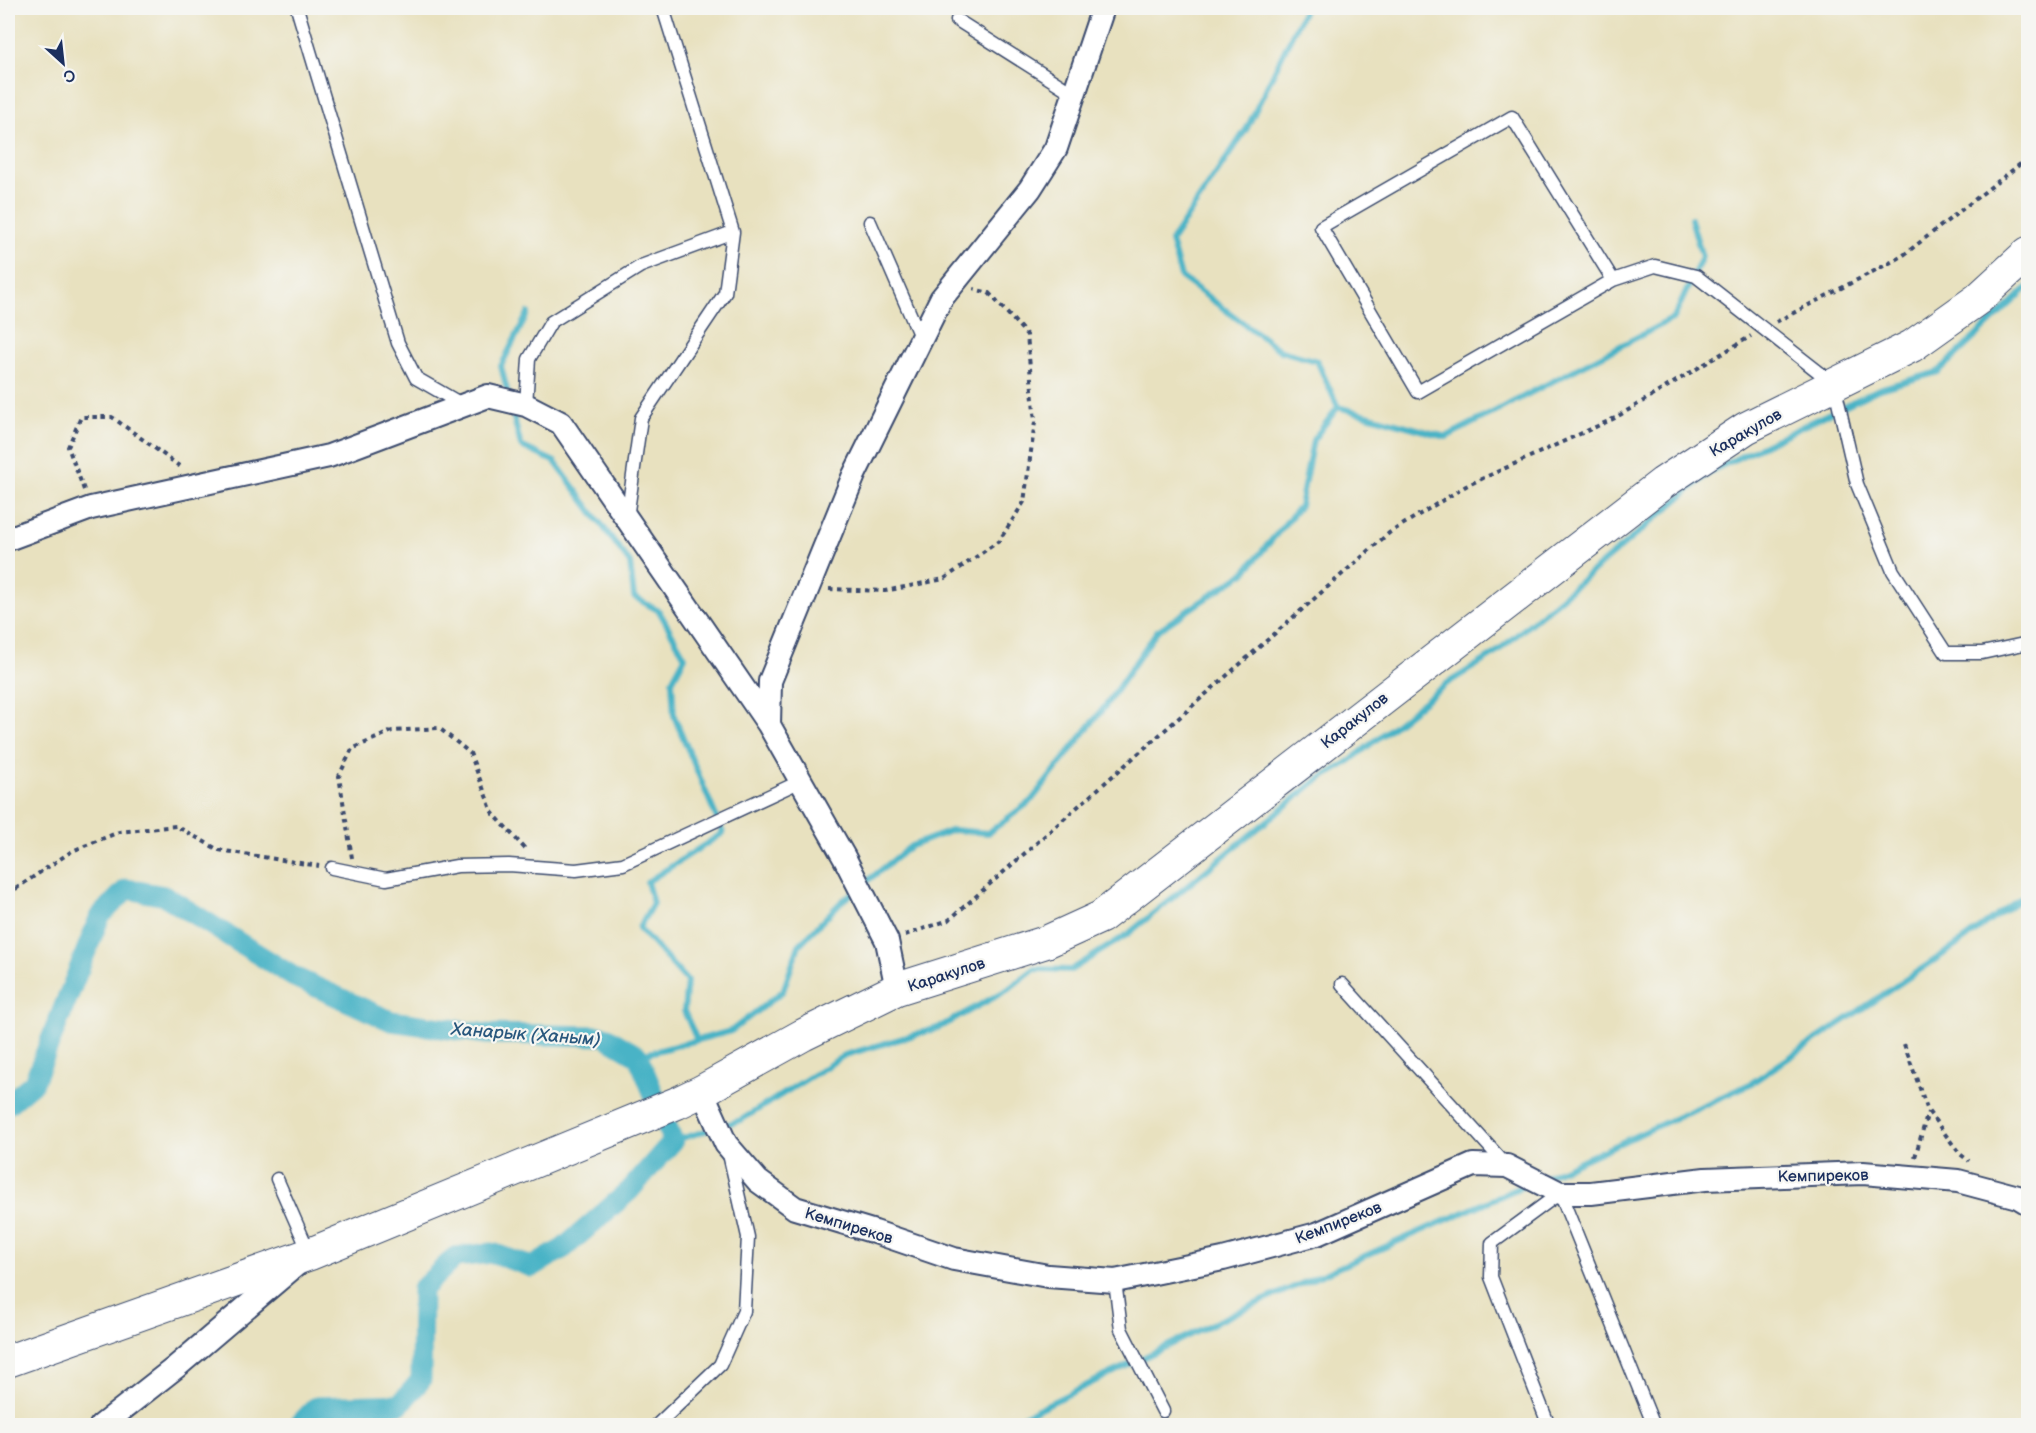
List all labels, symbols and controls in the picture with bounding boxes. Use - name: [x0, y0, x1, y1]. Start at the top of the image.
- north arrow: [33, 33, 93, 93]
- text: С: [60, 64, 78, 86]
- street label: Каракулов: [1706, 405, 1786, 462]
- street label: Каракулов: [1318, 689, 1393, 753]
- street label: Каракулов: [906, 954, 988, 997]
- water label: Ханарык (Ханым): [450, 1019, 602, 1050]
- street label: Кемпиреков: [1777, 1166, 1869, 1187]
- street label: Кемпиреков: [1293, 1198, 1385, 1249]
- street label: Кемпиреков: [802, 1204, 895, 1249]

